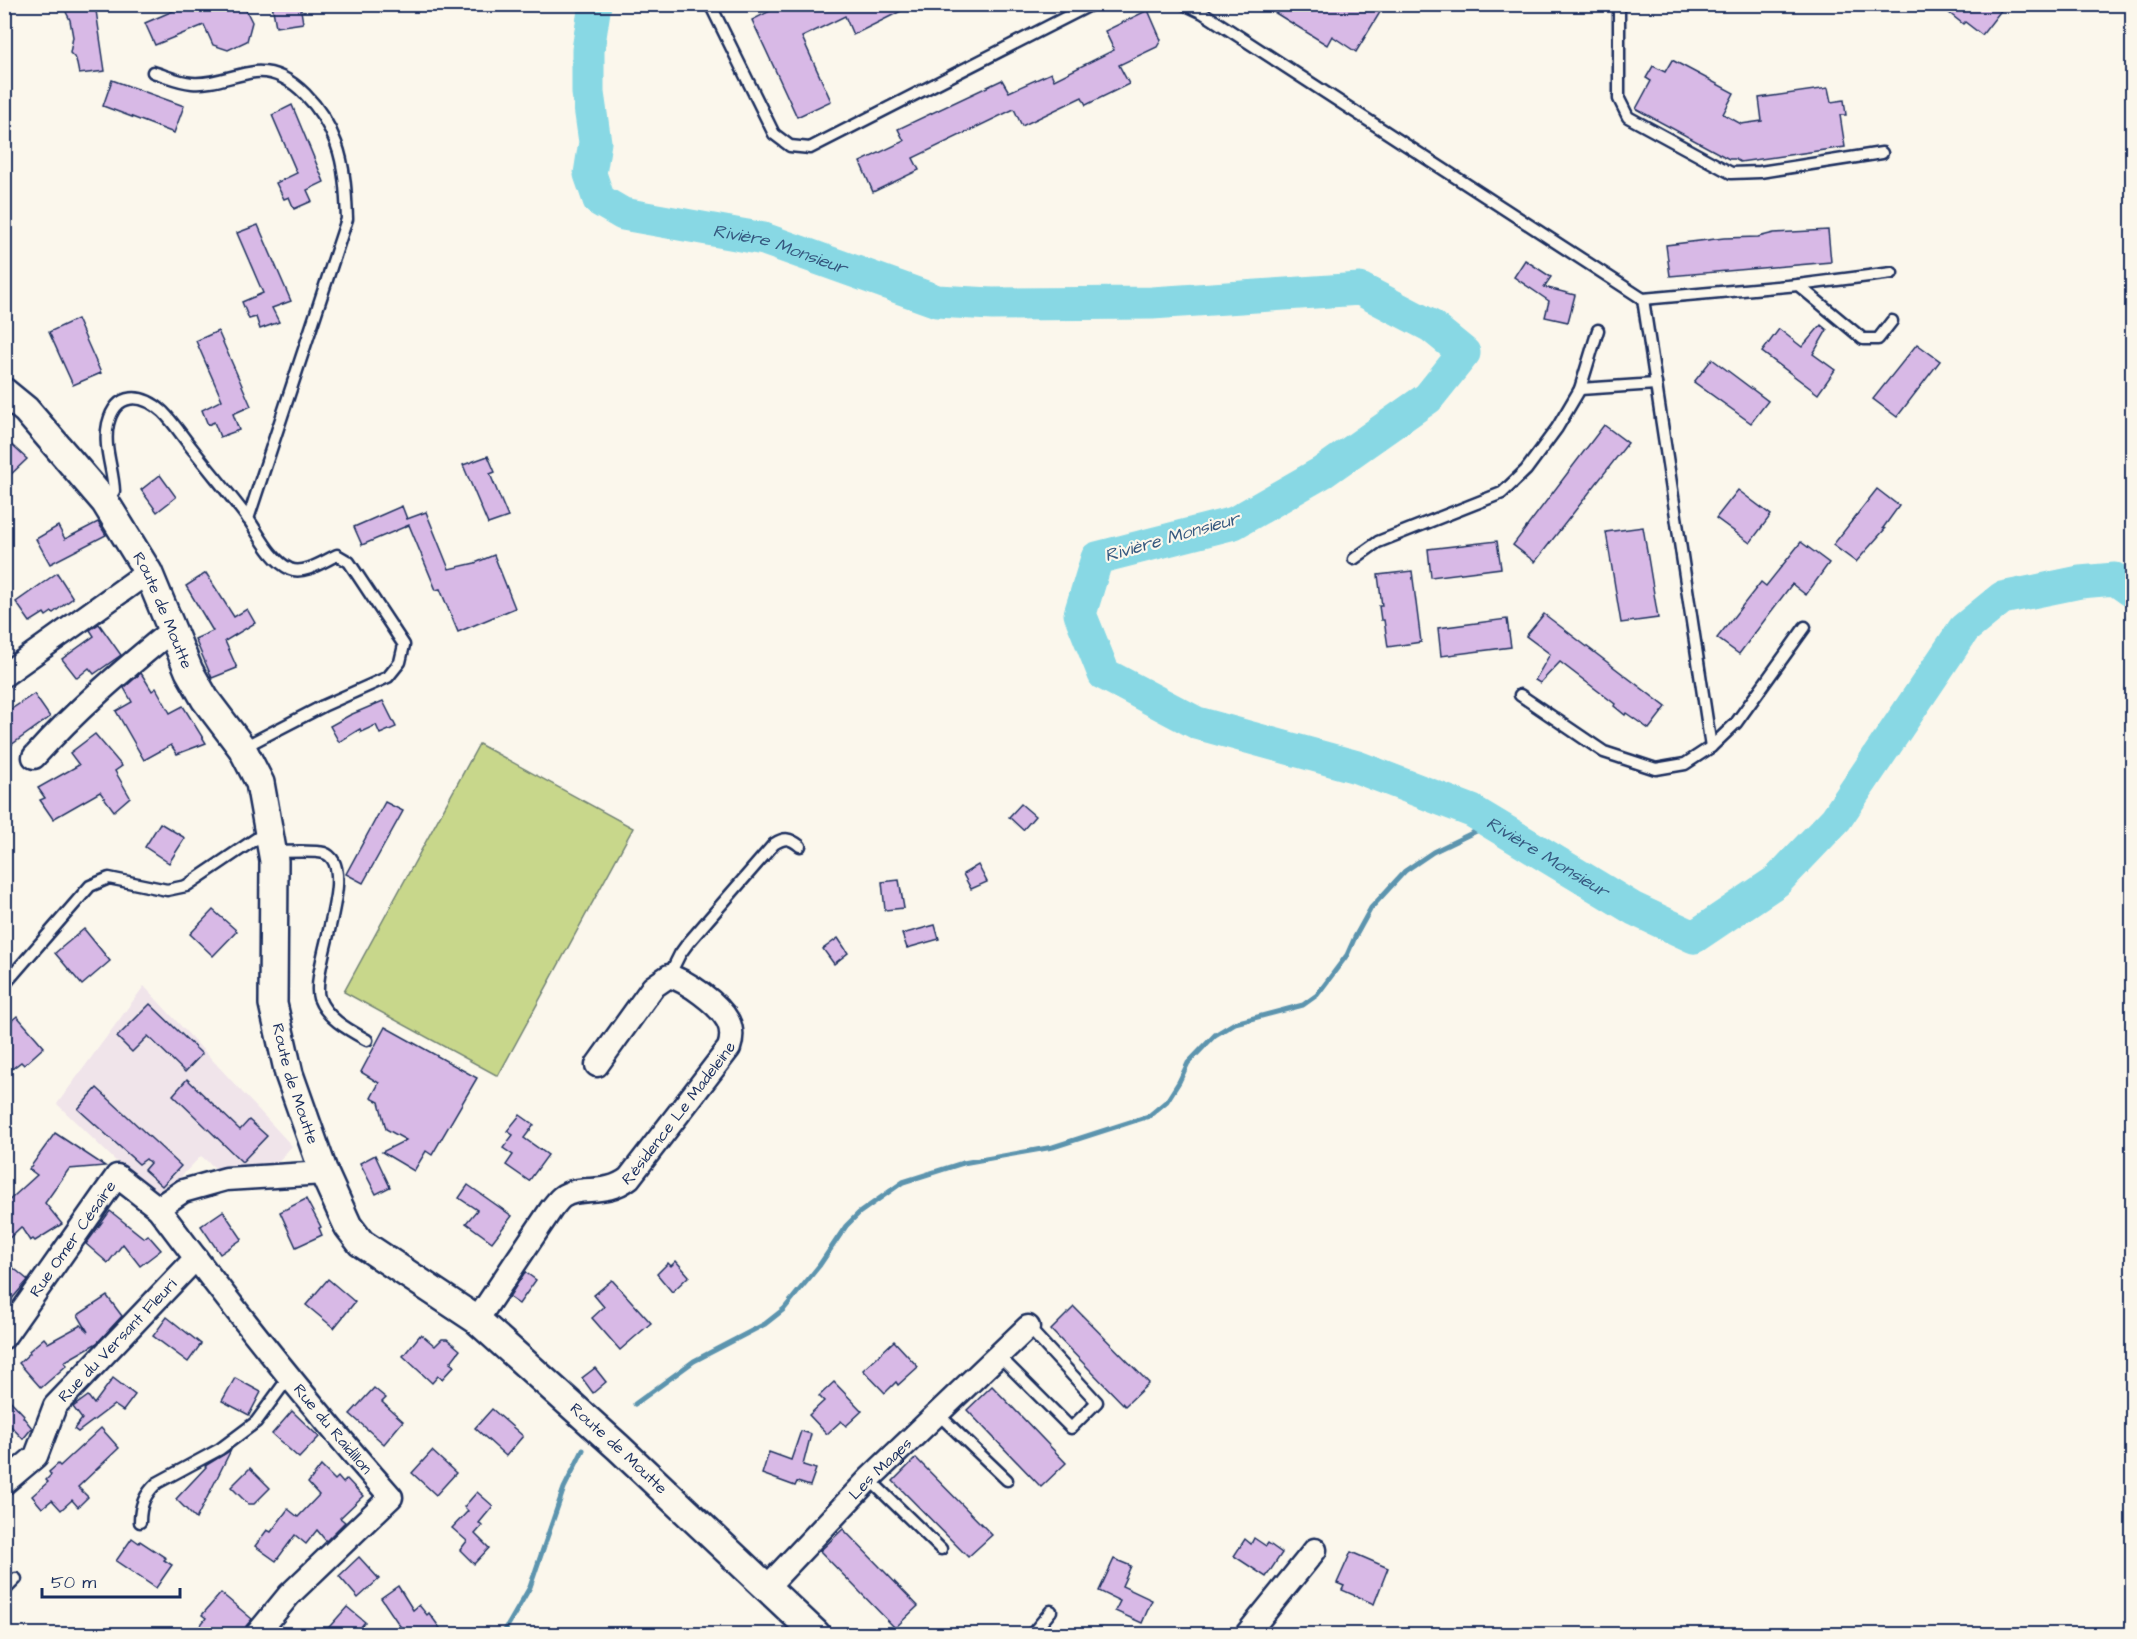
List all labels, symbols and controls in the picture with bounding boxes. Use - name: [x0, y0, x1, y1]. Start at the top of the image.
- water label: Rivière Monsieur: [711, 218, 853, 281]
- water label: Rivière Monsieur: [1102, 505, 1244, 568]
- street label: Route de Moutte: [127, 548, 198, 672]
- water label: Rivière Monsieur: [1482, 810, 1616, 905]
- street label: Route de Moutte: [267, 1021, 324, 1147]
- street label: Résidence Le Madeleine: [617, 1039, 741, 1190]
- street label: Rue Omer Césaire: [24, 1176, 122, 1301]
- street label: Rue du Versant Fleuri: [53, 1273, 182, 1407]
- street label: Rue du Raidillon: [288, 1379, 377, 1479]
- street label: Route de Moutte: [565, 1398, 672, 1499]
- street label: Les Mages: [844, 1433, 917, 1505]
- scale bar: [42, 1561, 180, 1599]
- text: 50 m: [51, 1570, 96, 1595]

